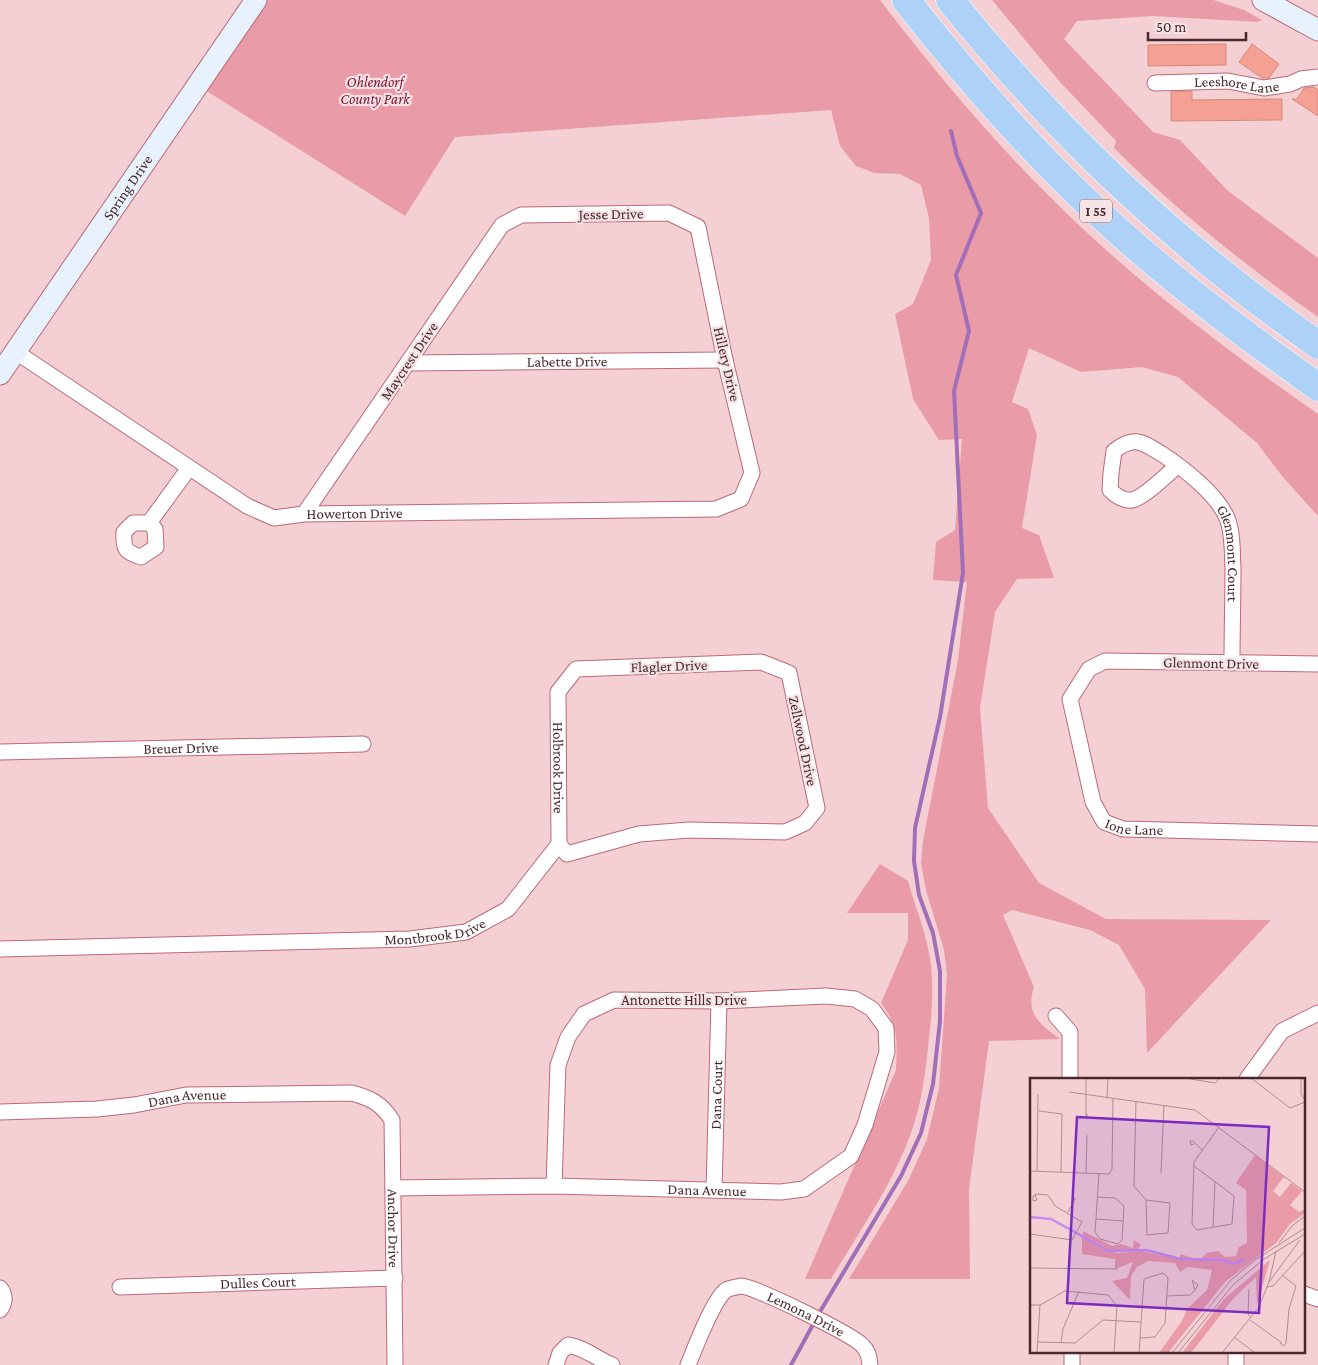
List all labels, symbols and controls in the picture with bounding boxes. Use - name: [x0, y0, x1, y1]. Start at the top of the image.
- scale bar: [1148, 10, 1246, 42]
- text: 50 m: [1156, 19, 1186, 35]
- street label: Leeshore Lane: [1194, 73, 1281, 96]
- park label: Ohlendorf County Park: [340, 74, 411, 108]
- street label: Spring Drive: [100, 152, 156, 223]
- road number: I 55: [1080, 200, 1112, 222]
- street label: Jesse Drive: [576, 205, 644, 224]
- street label: Maycrest Drive: [377, 319, 442, 403]
- street label: Hillery Drive: [710, 325, 743, 403]
- street label: Labette Drive: [527, 353, 608, 370]
- street label: Glenmont Court: [1214, 502, 1241, 603]
- street label: Howerton Drive: [306, 505, 403, 522]
- street label: Glenmont Drive: [1163, 654, 1260, 672]
- street label: Flagler Drive: [630, 657, 708, 676]
- street label: Zellwood Drive: [786, 695, 820, 788]
- street label: Holbrook Drive: [550, 722, 567, 814]
- street label: Breuer Drive: [143, 739, 219, 757]
- street label: Ione Lane: [1103, 815, 1164, 838]
- street label: Montbrook Drive: [384, 915, 489, 948]
- street label: Antonette Hills Drive: [621, 992, 747, 1008]
- street label: Dana Court: [708, 1059, 725, 1130]
- inset map: [1030, 1078, 1306, 1352]
- street label: Dana Avenue: [146, 1087, 227, 1110]
- street label: Dana Avenue: [667, 1181, 747, 1199]
- street label: Anchor Drive: [385, 1189, 402, 1268]
- street label: Dulles Court: [220, 1273, 297, 1292]
- street label: Lemona Drive: [765, 1288, 848, 1340]

